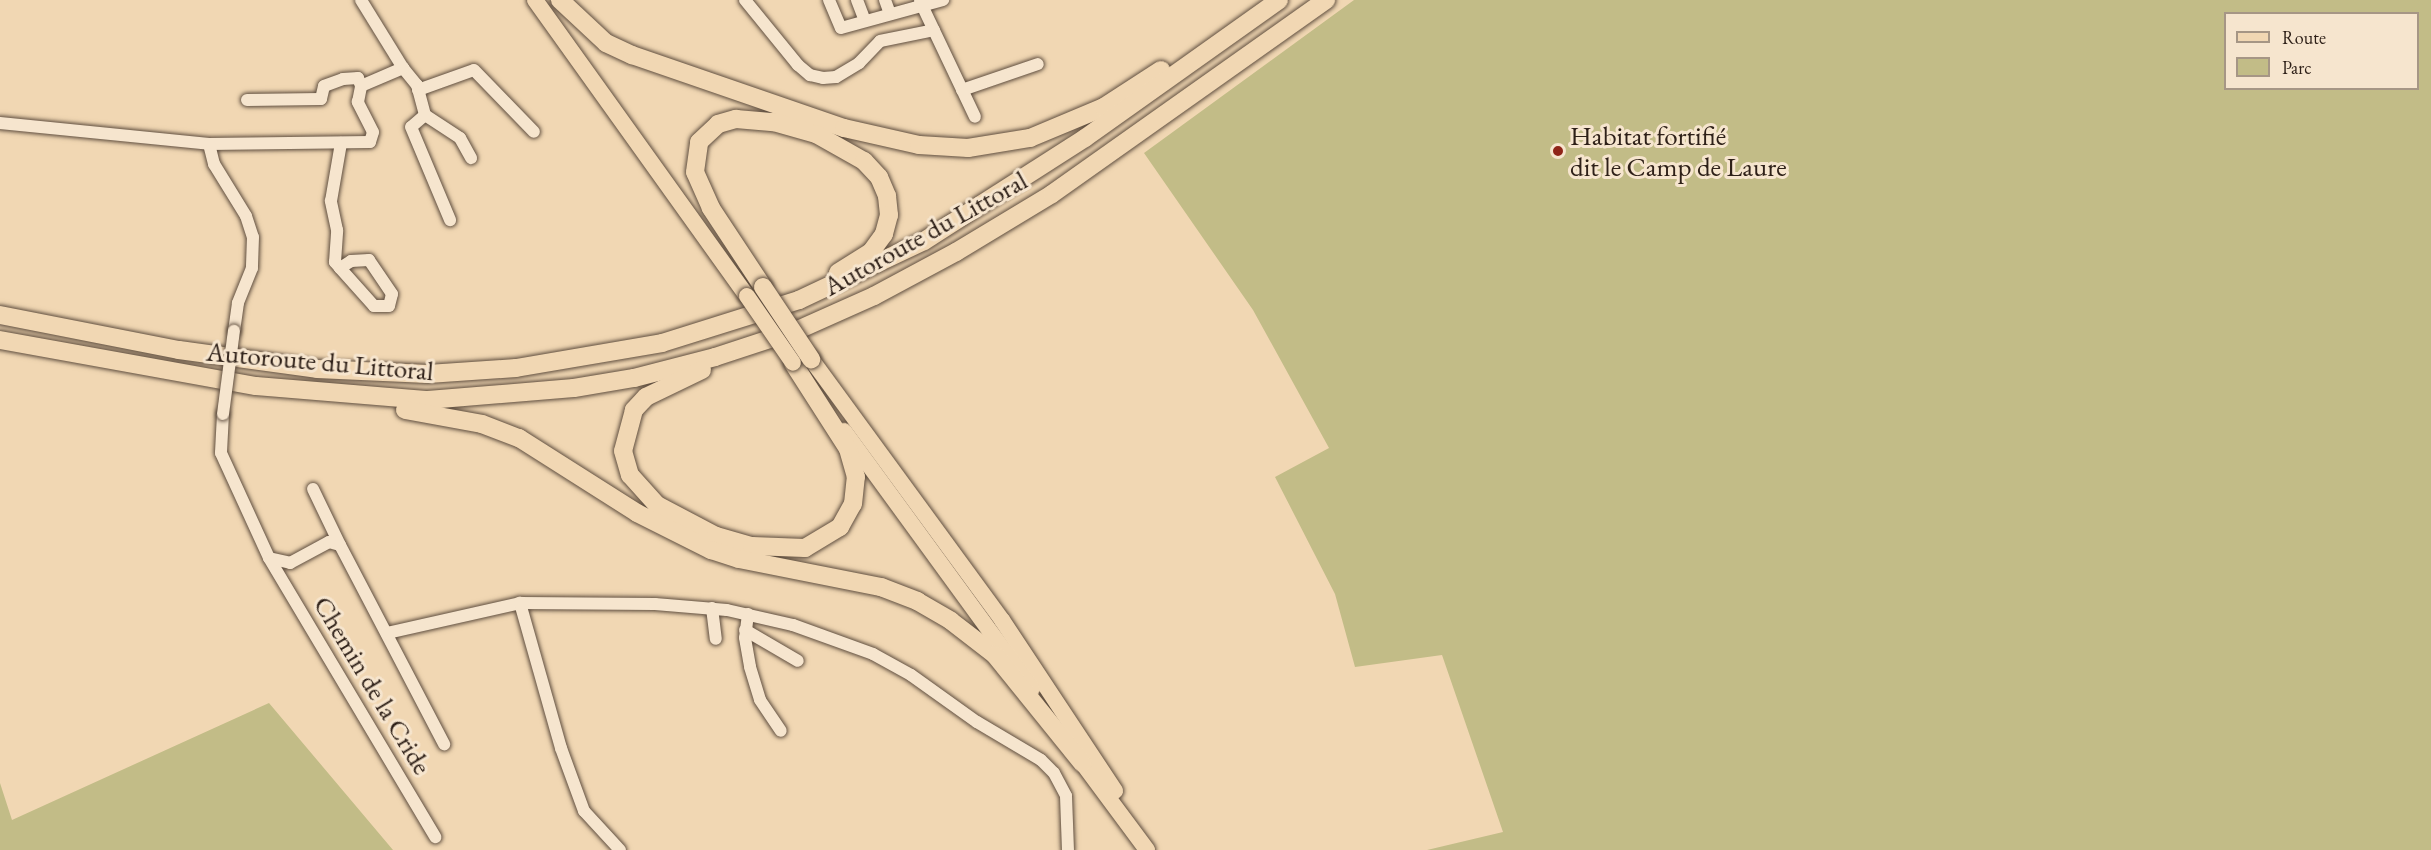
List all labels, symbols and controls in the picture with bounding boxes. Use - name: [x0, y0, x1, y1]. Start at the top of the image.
- legend: [2224, 12, 2419, 90]
- text: Route: [2282, 26, 2326, 49]
- text: Parc: [2282, 56, 2312, 79]
- place label: Habitat fortifié dit le Camp de Laure: [1570, 119, 1787, 182]
- marker: Habitat fortifié dit le Camp de Laure: [1551, 144, 1565, 158]
- street label: Autoroute du Littoral: [817, 164, 1033, 302]
- street label: Autoroute du Littoral: [205, 335, 435, 387]
- street label: Chemin de la Cride: [307, 590, 439, 780]

